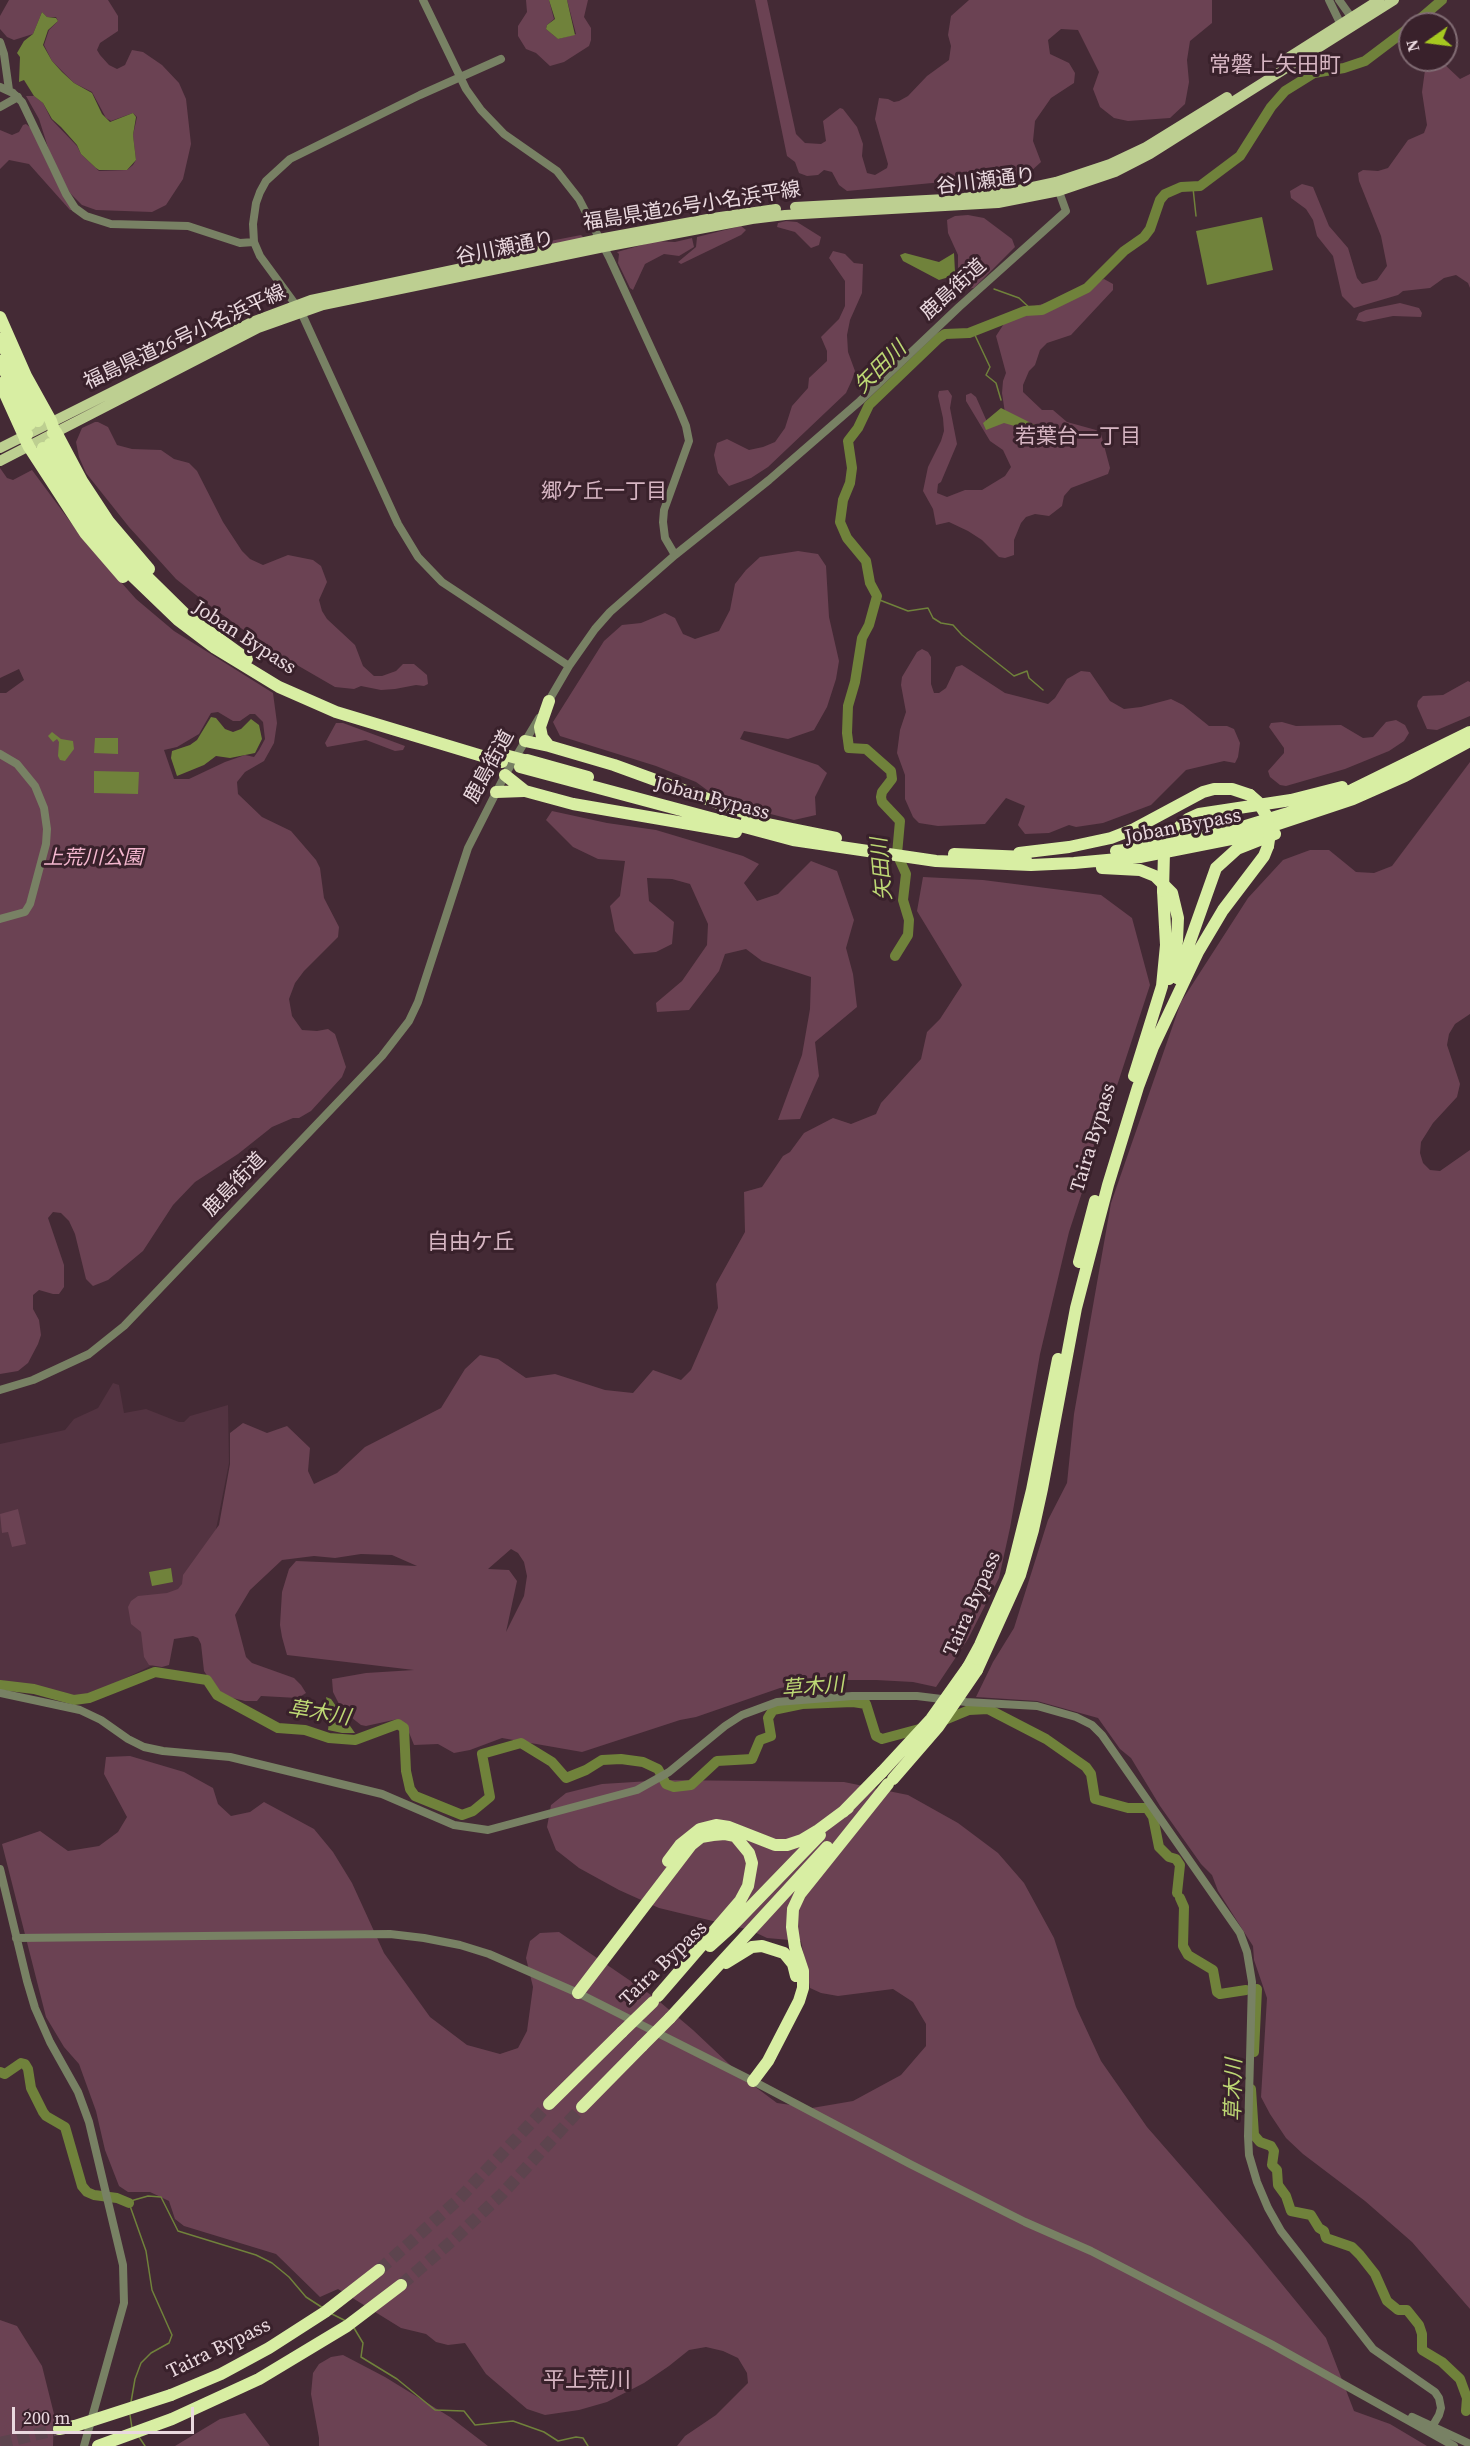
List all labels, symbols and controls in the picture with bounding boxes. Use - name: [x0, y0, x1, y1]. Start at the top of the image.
- north arrow: [1398, 12, 1458, 72]
- text: N: [1400, 38, 1425, 54]
- district label: 常磐上矢田町: [1209, 53, 1341, 79]
- street label: 谷川瀬通り: [935, 164, 1037, 200]
- street label: 福島県道26号小名浜平線: [581, 178, 803, 236]
- street label: 谷川瀬通り: [454, 228, 556, 270]
- street label: 鹿島街道: [916, 254, 992, 326]
- street label: 福島県道26号小名浜平線: [80, 281, 290, 395]
- water label: 矢田川: [850, 337, 912, 399]
- district label: 若葉台一丁目: [1015, 425, 1141, 451]
- district label: 郷ケ丘一丁目: [541, 480, 667, 506]
- street label: Joban Bypass: [188, 596, 300, 680]
- street label: 鹿島街道: [460, 726, 520, 808]
- street label: Joban Bypass: [652, 772, 772, 826]
- street label: Joban Bypass: [1123, 804, 1243, 850]
- water label: 矢田川: [868, 837, 898, 901]
- park label: 上荒川公園: [43, 847, 143, 871]
- street label: Taira Bypass: [1066, 1081, 1122, 1195]
- street label: 鹿島街道: [199, 1148, 271, 1222]
- district label: 自由ケ丘: [427, 1230, 515, 1256]
- street label: Taira Bypass: [939, 1548, 1007, 1660]
- water label: 草木川: [781, 1673, 845, 1703]
- water label: 草木川: [286, 1697, 352, 1731]
- street label: Taira Bypass: [615, 1916, 713, 2012]
- water label: 草木川: [1222, 2058, 1248, 2122]
- street label: Taira Bypass: [163, 2314, 275, 2384]
- district label: 平上荒川: [543, 2368, 631, 2394]
- scale bar: [15, 2395, 196, 2433]
- text: 200 m: [23, 2405, 70, 2430]

